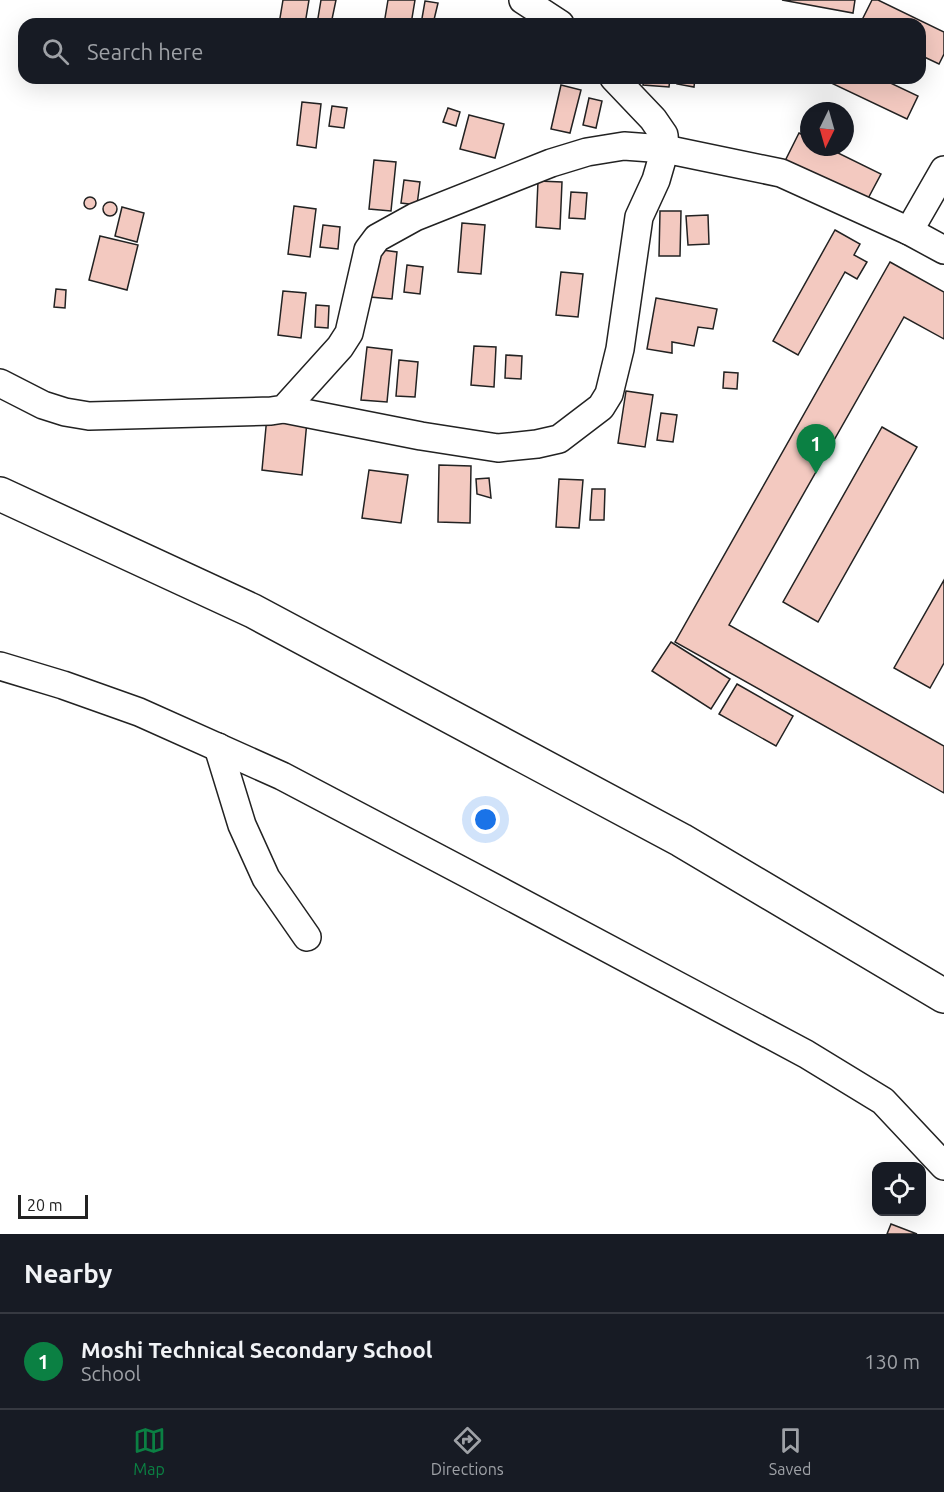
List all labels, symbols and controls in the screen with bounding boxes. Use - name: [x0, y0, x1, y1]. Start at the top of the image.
- search box: [18, 18, 926, 84]
- icon: search: [39, 35, 72, 68]
- text: Search here: [87, 39, 203, 64]
- north arrow: [800, 102, 854, 156]
- pin: 1: [796, 424, 836, 474]
- your location: [471, 805, 500, 834]
- map controls: [872, 1162, 926, 1216]
- button: locate: [872, 1162, 926, 1216]
- scale bar: [18, 1192, 88, 1220]
- text: 20 m: [27, 1196, 63, 1214]
- text: Nearby: [24, 1259, 112, 1288]
- text: Moshi Technical Secondary School: [81, 1337, 432, 1362]
- text: 1: [38, 1350, 49, 1373]
- text: 130 m: [864, 1350, 920, 1373]
- text: School: [81, 1362, 141, 1385]
- tab: Map: [133, 1424, 166, 1478]
- tab: Directions: [431, 1424, 504, 1478]
- tab: Saved: [769, 1424, 811, 1478]

